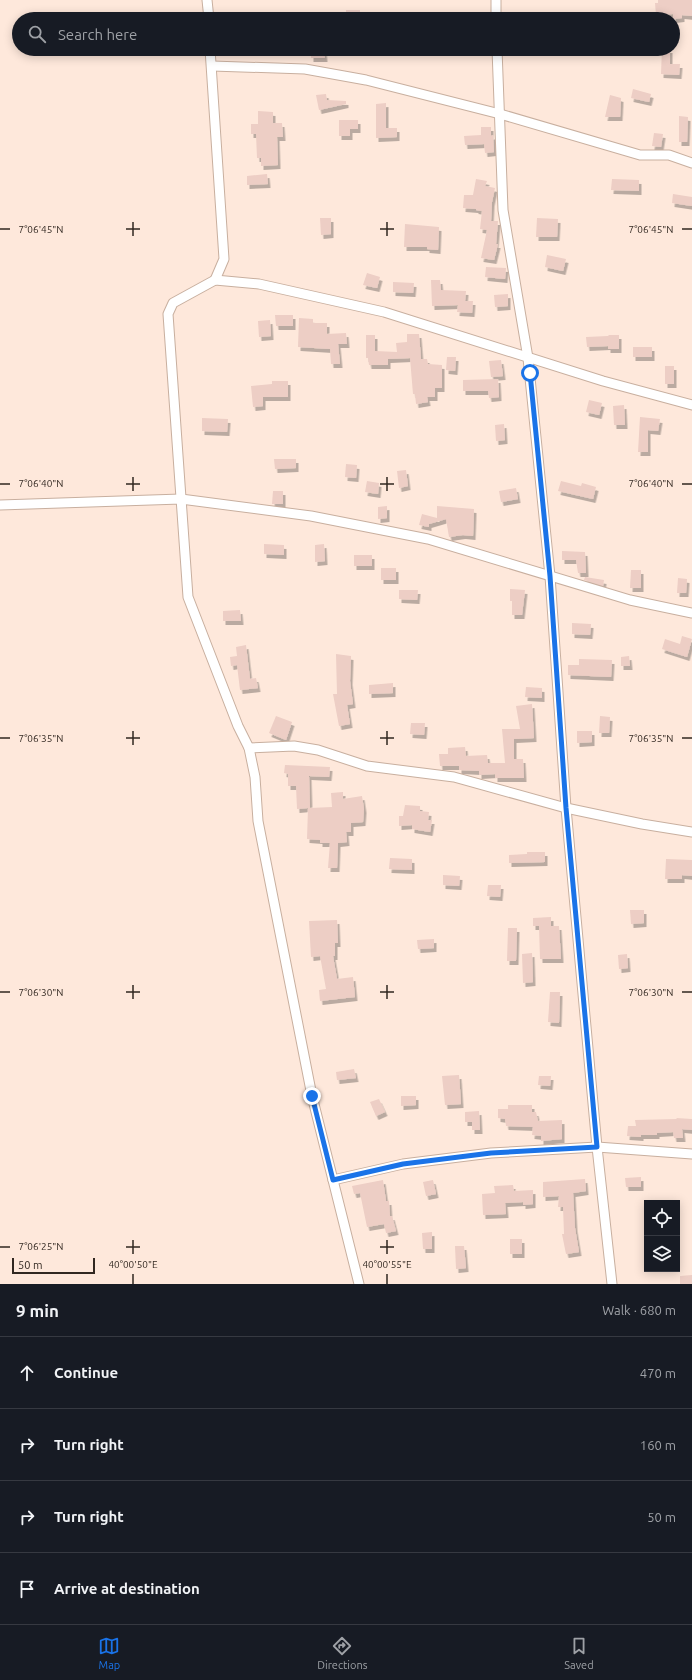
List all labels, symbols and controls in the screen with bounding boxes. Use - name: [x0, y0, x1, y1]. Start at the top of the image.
- search box: [12, 12, 680, 56]
- icon: search: [26, 23, 48, 45]
- text: Search here: [58, 26, 137, 43]
- text: 7°06'45"N: [19, 224, 63, 235]
- text: 7°06'45"N: [629, 224, 673, 235]
- route start: [521, 364, 539, 382]
- text: 7°06'40"N: [19, 478, 63, 489]
- text: 7°06'40"N: [629, 478, 673, 489]
- text: 7°06'35"N: [19, 733, 63, 744]
- text: 7°06'35"N: [629, 733, 673, 744]
- text: 7°06'30"N: [19, 987, 63, 998]
- text: 7°06'30"N: [629, 987, 673, 998]
- route end: [303, 1087, 321, 1105]
- map controls: [644, 1200, 680, 1272]
- button: locate: [644, 1200, 680, 1236]
- button: layers: [644, 1236, 680, 1272]
- text: 7°06'25"N: [19, 1241, 63, 1252]
- scale bar: [12, 1256, 95, 1275]
- text: 50 m: [18, 1259, 42, 1271]
- text: 40°00'50"E: [108, 1259, 158, 1270]
- text: 40°00'55"E: [362, 1259, 412, 1270]
- text: 9 min: [16, 1301, 59, 1320]
- text: Walk · 680 m: [602, 1303, 676, 1317]
- icon: ahead: [16, 1362, 38, 1384]
- text: Continue: [54, 1364, 118, 1381]
- text: 470 m: [640, 1366, 676, 1380]
- icon: right: [16, 1434, 38, 1456]
- text: Turn right: [54, 1436, 124, 1453]
- text: 160 m: [640, 1438, 676, 1452]
- icon: right: [16, 1506, 38, 1528]
- text: Turn right: [54, 1508, 124, 1525]
- text: 50 m: [647, 1510, 676, 1524]
- icon: arrive: [16, 1578, 38, 1600]
- text: Arrive at destination: [54, 1580, 200, 1597]
- tab: Map: [98, 1635, 120, 1671]
- tab: Directions: [317, 1635, 368, 1671]
- tab: Saved: [564, 1635, 594, 1671]

